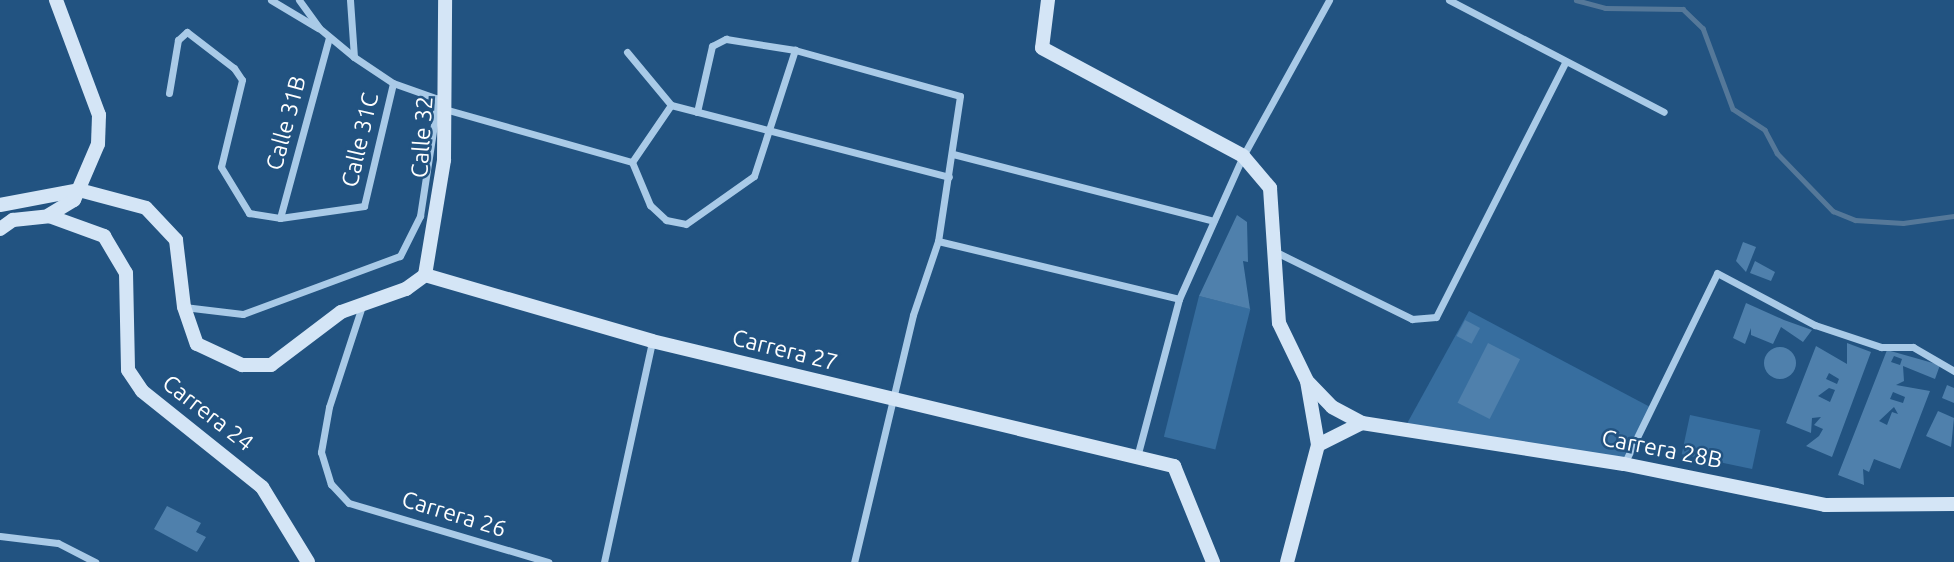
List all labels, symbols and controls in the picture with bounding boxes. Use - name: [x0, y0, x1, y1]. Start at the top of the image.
- street label: Calle 31B: [260, 73, 312, 173]
- street label: Calle 31C: [336, 90, 384, 190]
- street label: Calle 32: [405, 95, 439, 179]
- street label: Carrera 27: [729, 324, 841, 376]
- street label: Carrera 24: [157, 369, 259, 457]
- street label: Carrera 28B: [1599, 424, 1725, 474]
- street label: Carrera 26: [398, 485, 510, 543]

